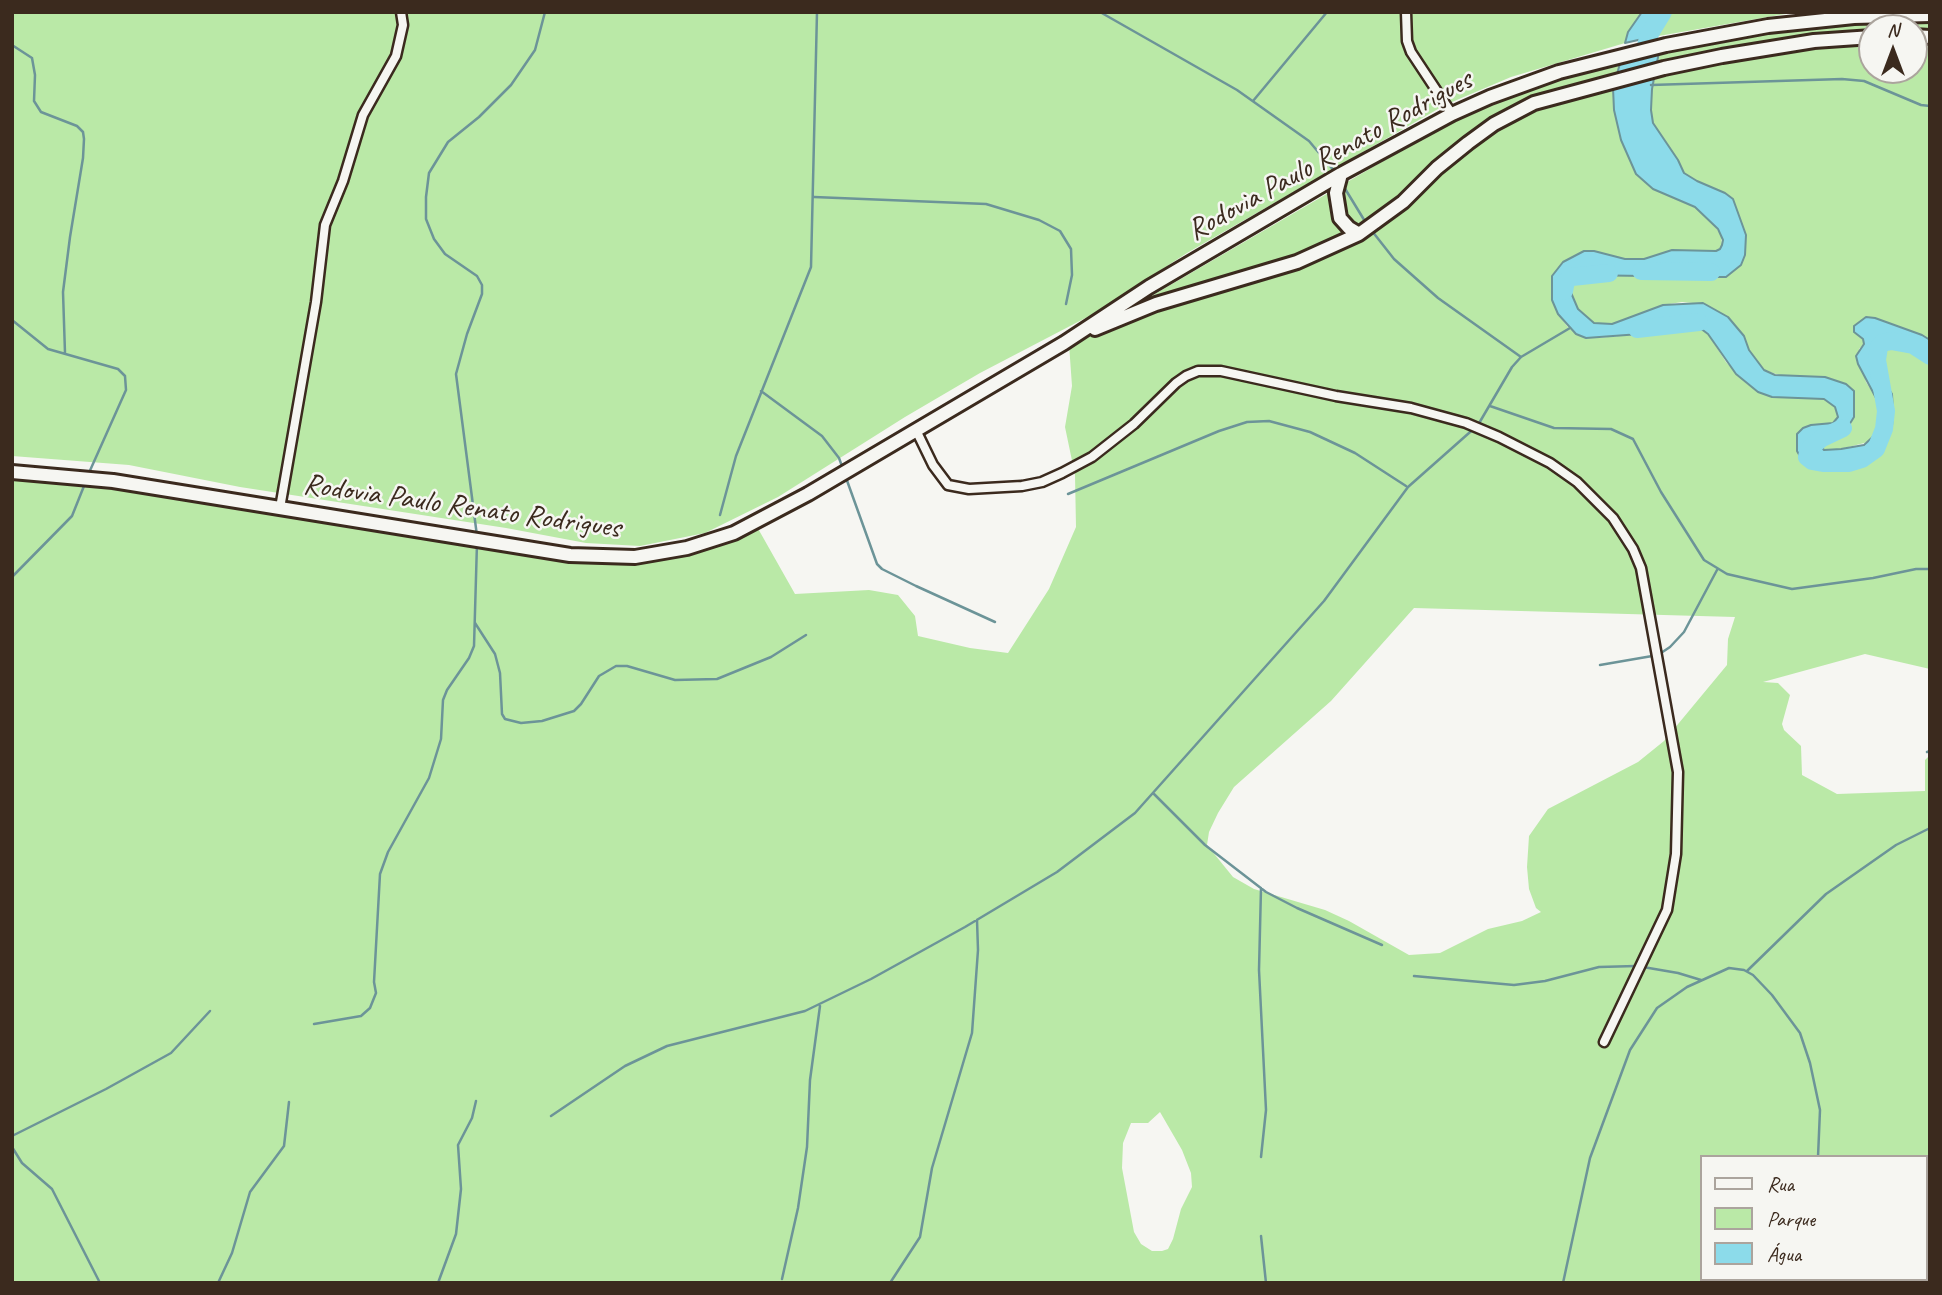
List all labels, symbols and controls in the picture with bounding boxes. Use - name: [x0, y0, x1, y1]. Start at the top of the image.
- north arrow: [1858, 14, 1928, 84]
- text: N: [1887, 18, 1899, 42]
- street label: Rodovia Paulo Renato Rodrigues: [1181, 63, 1479, 249]
- street label: Rodovia Paulo Renato Rodrigues: [301, 467, 623, 547]
- legend: [1700, 1155, 1928, 1281]
- text: Rua: [1767, 1171, 1794, 1197]
- text: Parque: [1767, 1206, 1815, 1232]
- text: Água: [1767, 1241, 1801, 1267]

